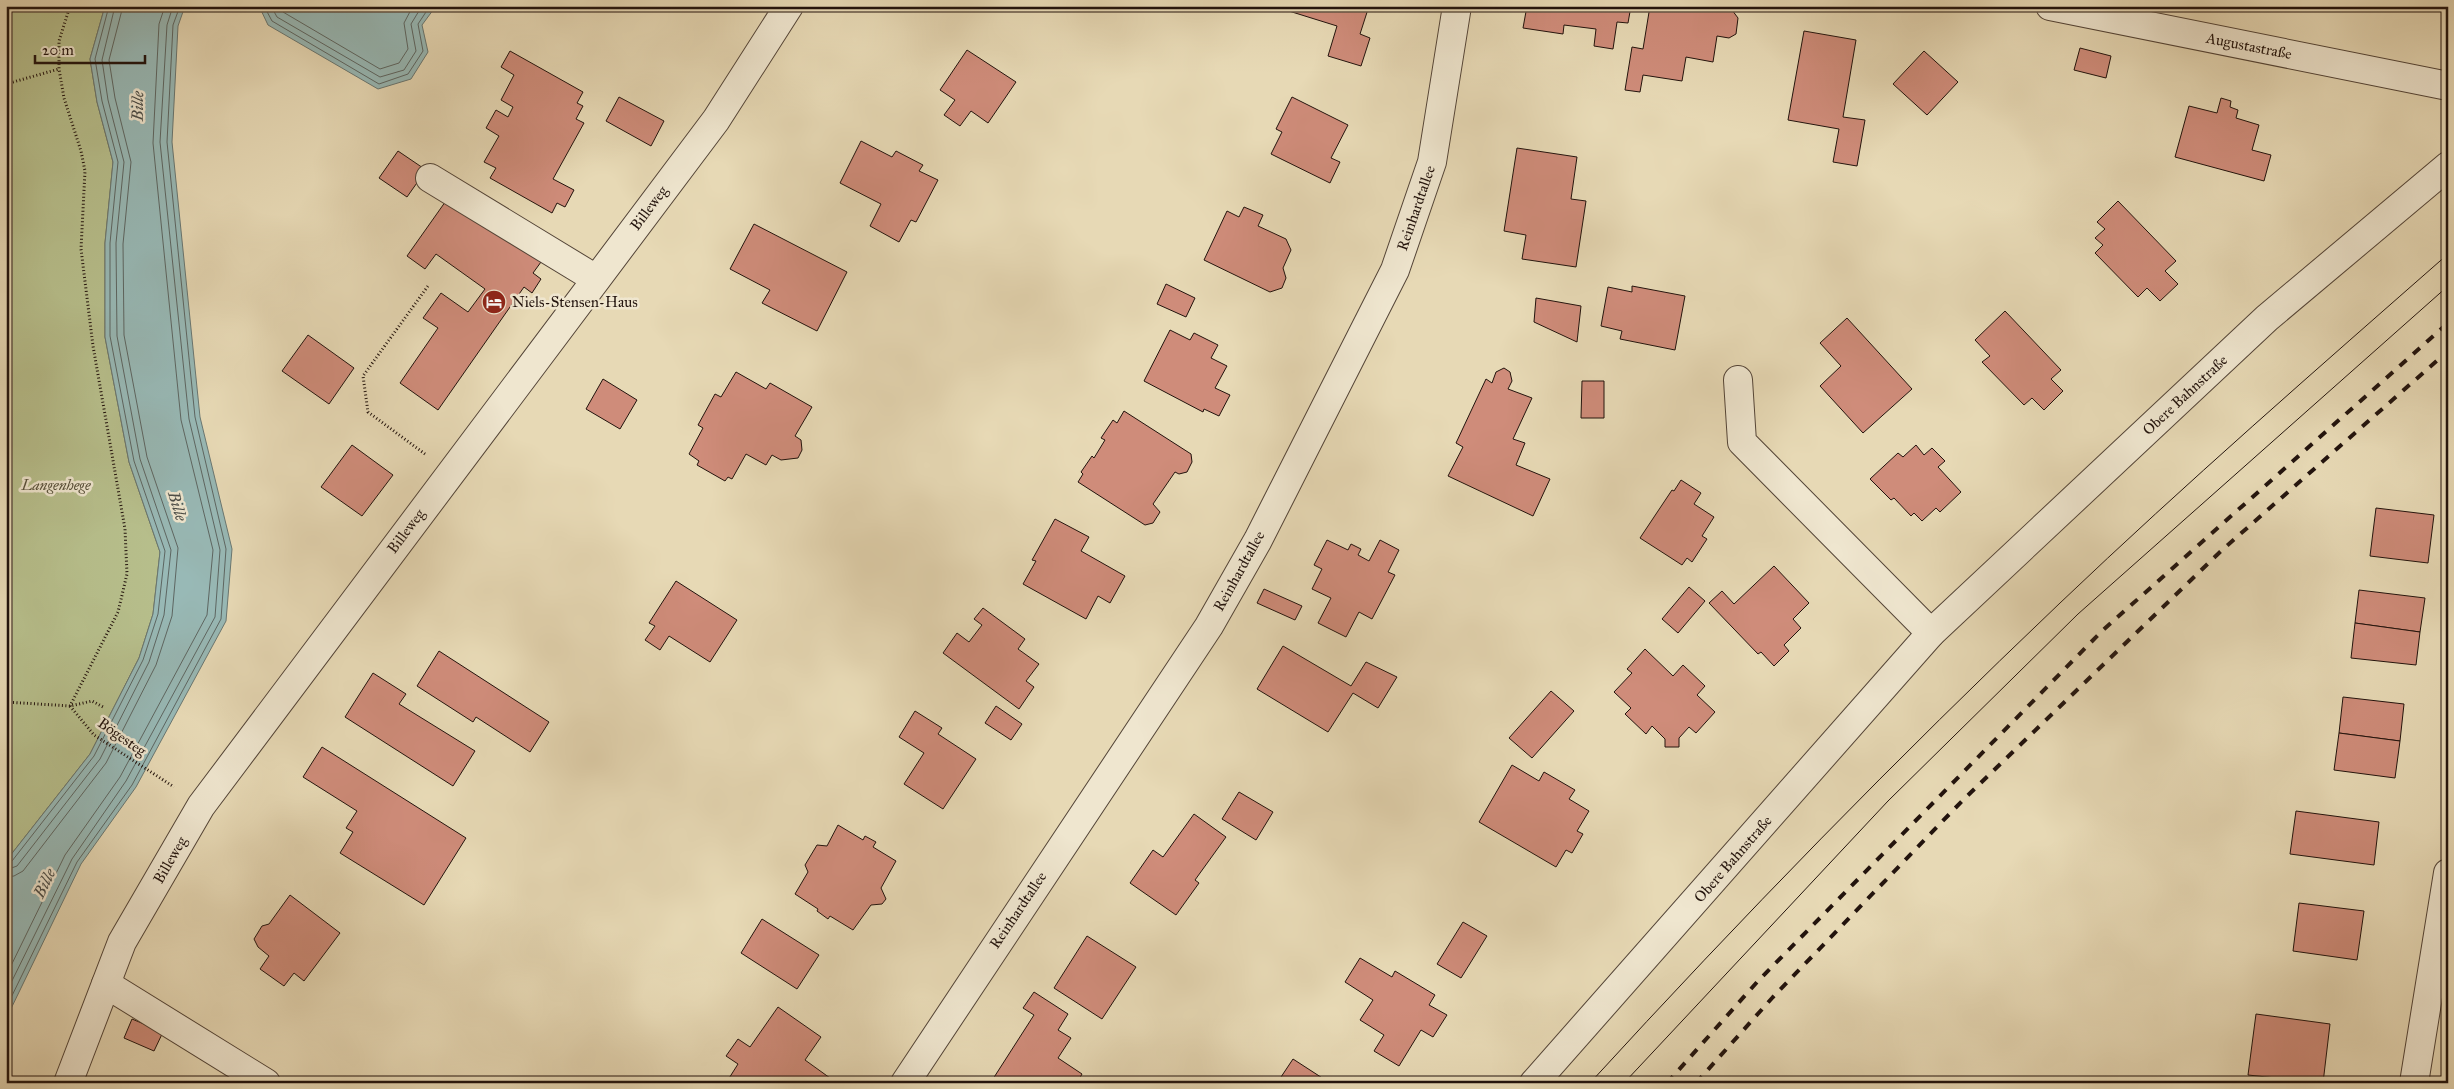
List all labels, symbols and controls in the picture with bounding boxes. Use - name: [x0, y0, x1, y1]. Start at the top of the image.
- street label: Augustastraße: [2204, 29, 2293, 63]
- scale bar: [35, 32, 145, 64]
- text: 20 m: [42, 41, 74, 59]
- water label: Bille: [128, 90, 147, 122]
- street label: Reinhardtallee: [1393, 163, 1439, 253]
- street label: Billeweg: [626, 181, 672, 234]
- hotel icon: Niels-Stensen-Haus: [481, 289, 507, 315]
- place label: Niels-Stensen-Haus: [512, 293, 638, 311]
- street label: Obere Bahnstraße: [2139, 351, 2231, 439]
- park label: Langenhege: [20, 476, 91, 494]
- water label: Bille: [164, 488, 191, 524]
- street label: Billeweg: [383, 504, 429, 557]
- street label: Reinhardtallee: [1210, 528, 1268, 614]
- street label: Bögesteg: [94, 714, 150, 761]
- street label: Obere Bahnstraße: [1690, 812, 1776, 906]
- street label: Billeweg: [149, 832, 191, 887]
- water label: Bille: [29, 865, 60, 902]
- street label: Reinhardtallee: [986, 868, 1050, 952]

